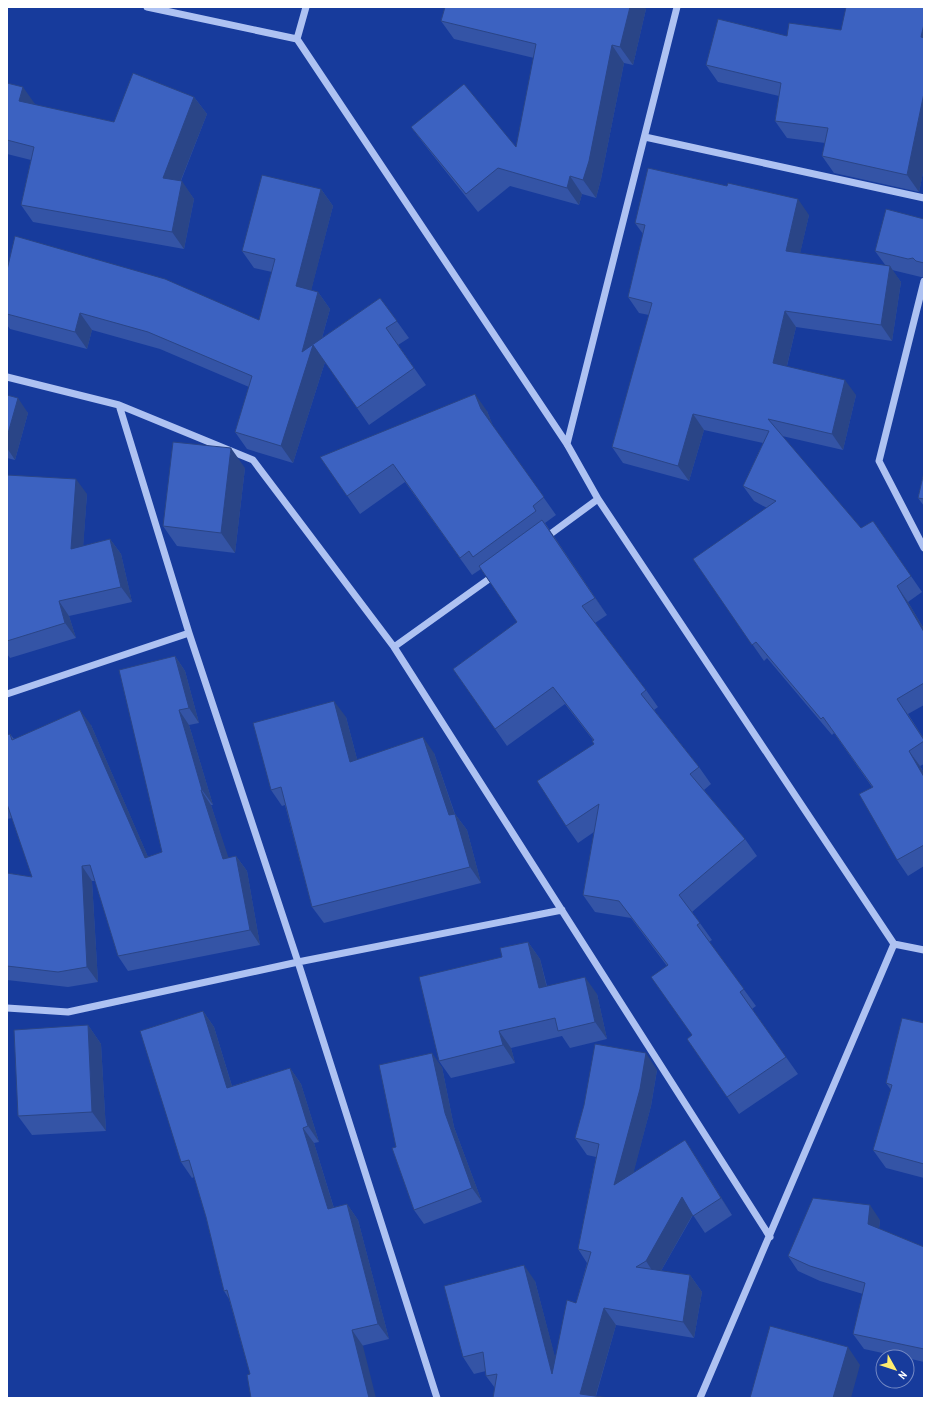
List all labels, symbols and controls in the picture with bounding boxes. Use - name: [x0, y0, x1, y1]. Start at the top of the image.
- north arrow: [875, 1349, 915, 1389]
- text: N: [895, 1368, 910, 1382]

